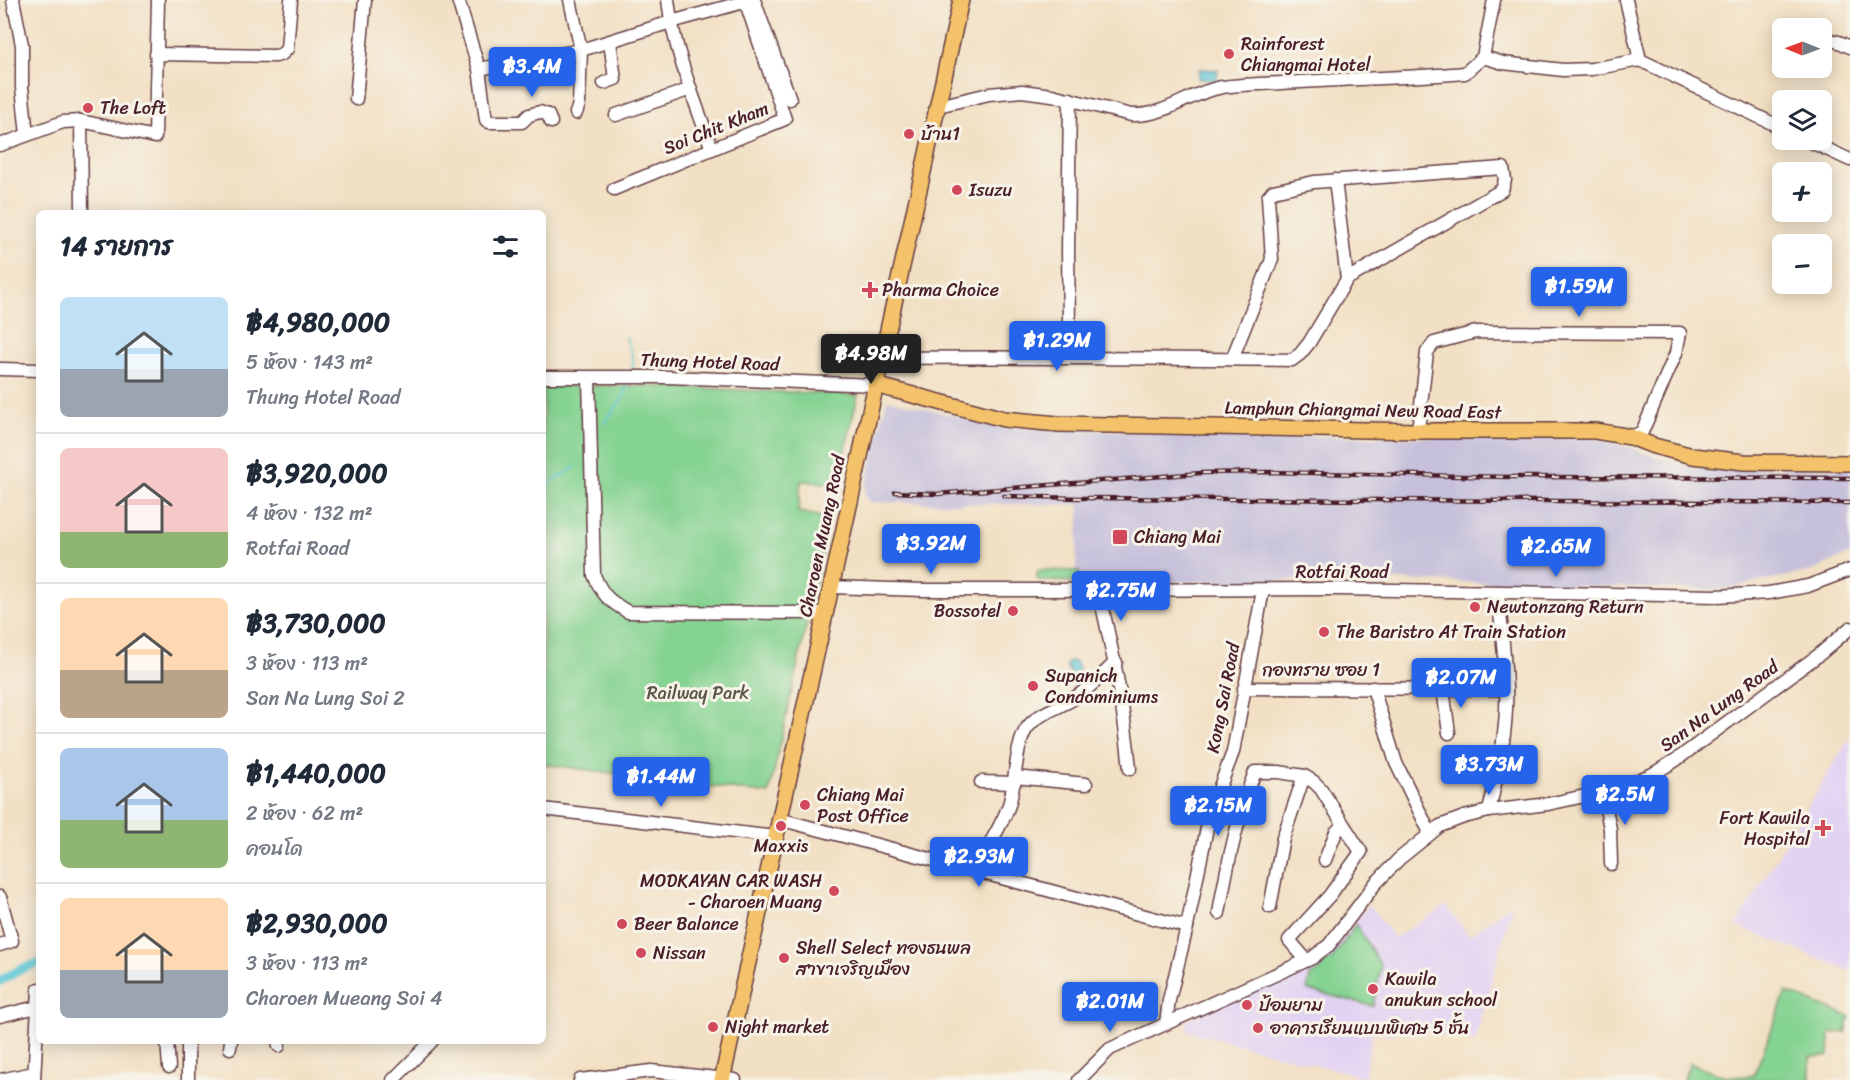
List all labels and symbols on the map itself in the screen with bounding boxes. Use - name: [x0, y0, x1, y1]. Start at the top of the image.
- north arrow: [1772, 18, 1832, 78]
- place label: Rainforest Chiangmai Hotel: [1241, 28, 1371, 81]
- pin: ฿3.4M: [490, 47, 574, 98]
- marker: Rainforest Chiangmai Hotel: [1222, 47, 1236, 61]
- place label: The Loft: [100, 92, 167, 124]
- street label: Soi Chit Kham: [658, 92, 774, 164]
- marker: The Loft: [81, 101, 95, 115]
- place label: บ้าน1: [921, 118, 960, 150]
- marker: บ้าน1: [902, 127, 916, 141]
- place label: Isuzu: [968, 174, 1013, 206]
- marker: Isuzu: [950, 183, 964, 197]
- pin: ฿1.59M: [1530, 267, 1628, 318]
- place label: Pharma Choice: [882, 274, 999, 306]
- marker: Pharma Choice: [863, 283, 877, 297]
- pin: ฿1.29M: [1008, 321, 1106, 372]
- pin: ฿4.98M: [822, 334, 920, 385]
- street label: Thung Hotel Road: [640, 344, 782, 380]
- street label: Lamphun Chiangmai New Road East: [1224, 392, 1502, 428]
- street label: Charoen Muang Road: [789, 451, 855, 620]
- place label: Chiang Mai: [1134, 521, 1222, 553]
- pin: ฿3.92M: [882, 524, 980, 575]
- pin: ฿2.65M: [1507, 527, 1605, 578]
- marker: Chiang Mai: [1111, 528, 1129, 546]
- street label: Rotfai Road: [1295, 556, 1390, 588]
- pin: ฿2.75M: [1072, 571, 1170, 622]
- place label: Newtonzang Return: [1487, 591, 1644, 623]
- place label: Bossotel: [934, 595, 1002, 627]
- marker: Newtonzang Return: [1468, 600, 1482, 614]
- marker: Bossotel: [1006, 604, 1020, 618]
- place label: The Baristro At Train Station: [1336, 616, 1566, 648]
- marker: The Baristro At Train Station: [1317, 625, 1331, 639]
- street label: Kong Sai Road: [1197, 639, 1250, 756]
- street label: San Na Lung Road: [1653, 651, 1787, 760]
- street label: กองทราย ซอย 1: [1262, 654, 1380, 686]
- pin: ฿2.07M: [1412, 658, 1510, 709]
- place label: Supanich Condominiums: [1045, 660, 1159, 713]
- park label: Railway Park: [647, 677, 750, 709]
- marker: Supanich Condominiums: [1026, 679, 1040, 693]
- pin: ฿3.73M: [1440, 745, 1538, 796]
- pin: ฿1.44M: [612, 757, 710, 808]
- pin: ฿2.5M: [1583, 775, 1667, 826]
- place label: Chiang Mai Post Office: [817, 779, 909, 832]
- pin: ฿2.15M: [1169, 786, 1267, 837]
- marker: Chiang Mai Post Office: [798, 798, 812, 812]
- place label: Fort Kawila Hospital: [1720, 802, 1811, 855]
- marker: Maxxis: [774, 819, 788, 833]
- marker: Fort Kawila Hospital: [1814, 819, 1832, 837]
- place label: Maxxis: [754, 830, 809, 862]
- pin: ฿2.93M: [930, 837, 1028, 888]
- place label: MODKAYAN CAR WASH - Charoen Muang: [640, 865, 822, 918]
- marker: MODKAYAN CAR WASH - Charoen Muang: [827, 884, 841, 898]
- place label: Beer Balance: [634, 908, 739, 940]
- marker: Beer Balance: [615, 917, 629, 931]
- place label: Shell Select ทองธนพล สาขาเจริญเมือง: [795, 932, 971, 985]
- place label: Nissan: [653, 937, 706, 969]
- marker: Nissan: [634, 946, 648, 960]
- marker: Shell Select ทองธนพล สาขาเจริญเมือง: [777, 951, 791, 965]
- place label: Kawila anukun school: [1385, 963, 1498, 1016]
- pin: ฿2.01M: [1061, 982, 1159, 1033]
- marker: Kawila anukun school: [1366, 982, 1380, 996]
- place label: ป้อมยาม: [1259, 989, 1322, 1021]
- marker: ป้อมยาม: [1240, 998, 1254, 1012]
- place label: Night market: [725, 1011, 829, 1043]
- place label: อาคารเรียนแบบพิเศษ 5 ชั้น: [1269, 1012, 1469, 1044]
- marker: Night market: [706, 1020, 720, 1034]
- marker: อาคารเรียนแบบพิเศษ 5 ชั้น: [1251, 1021, 1265, 1035]

